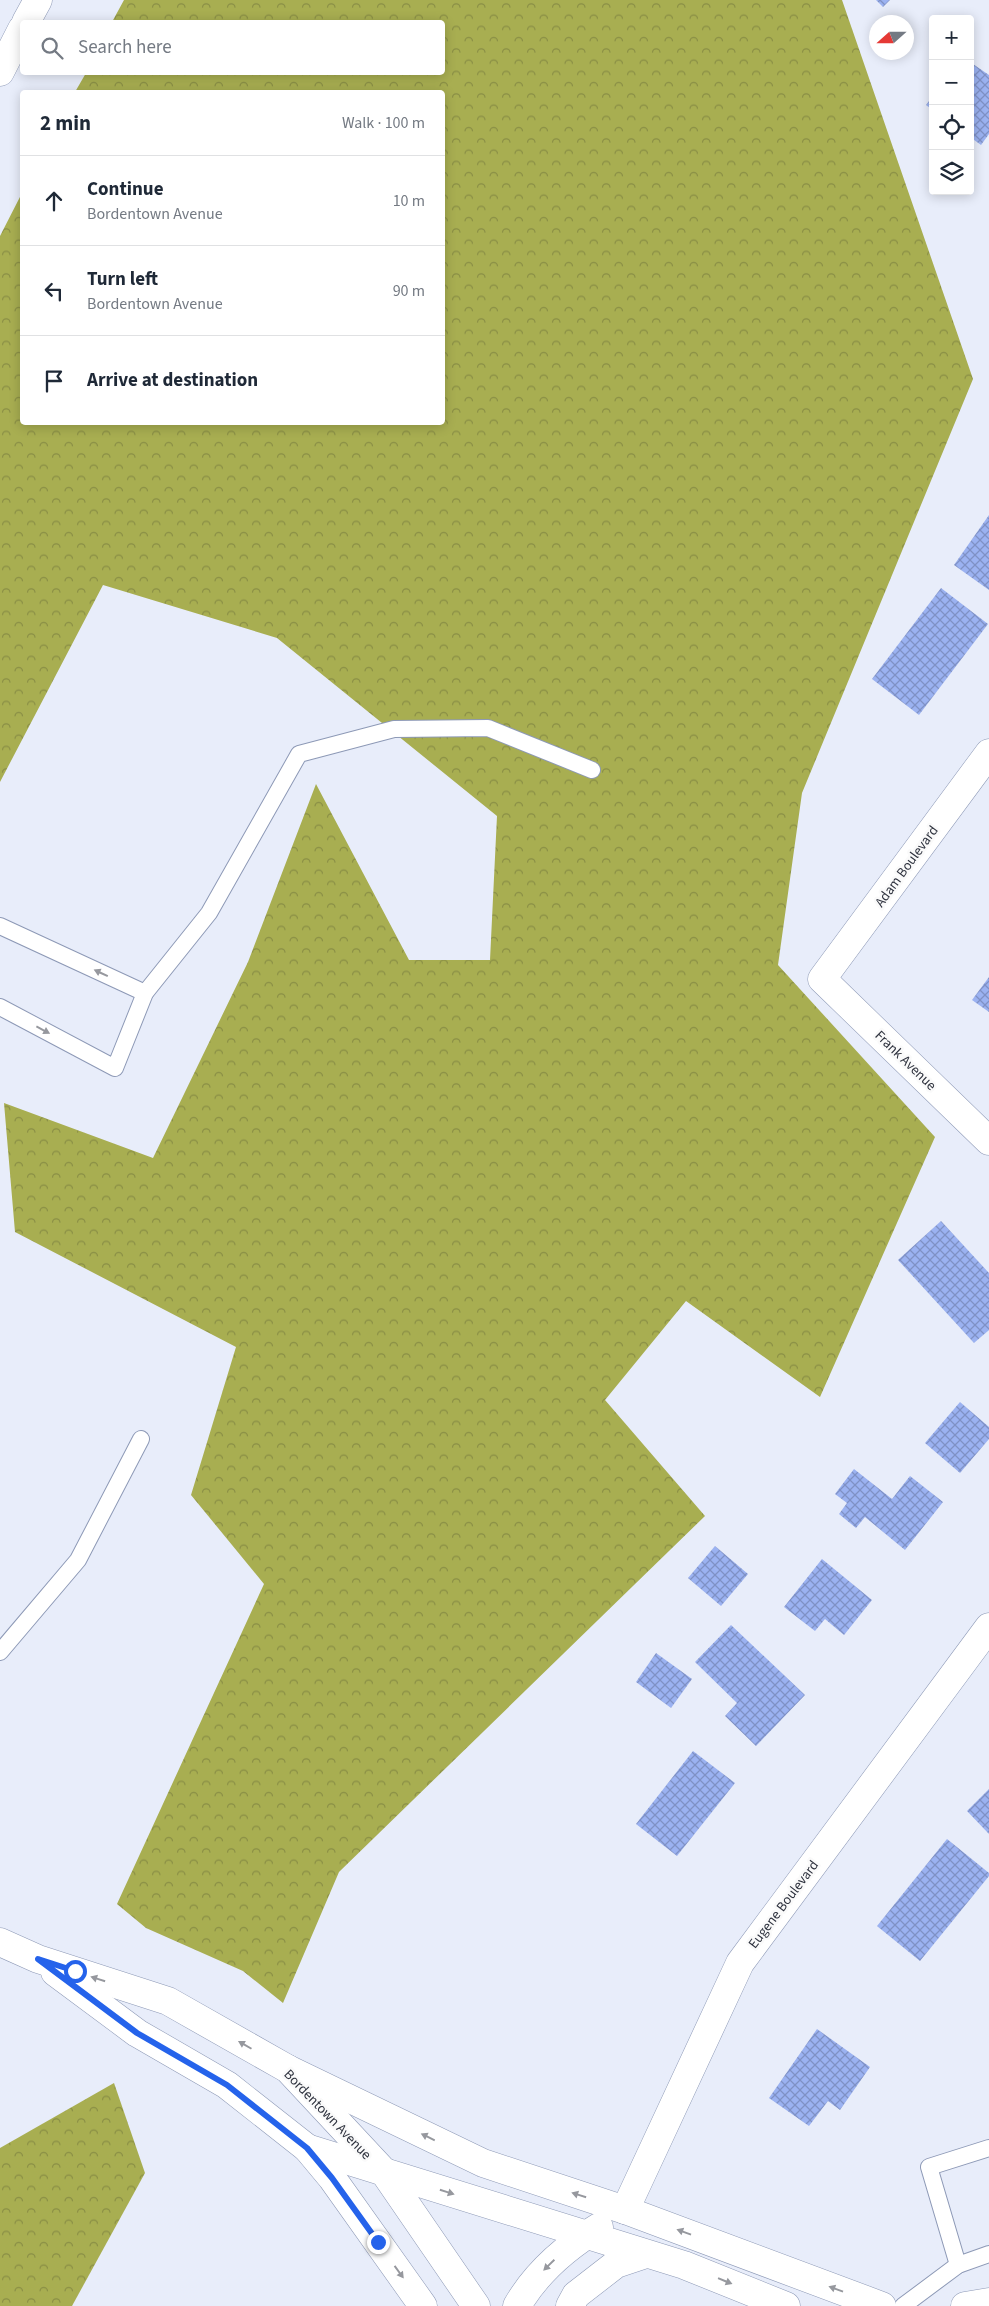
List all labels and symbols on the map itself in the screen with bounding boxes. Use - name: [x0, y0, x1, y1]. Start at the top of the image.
- north arrow: [869, 15, 914, 60]
- street label: Adam Boulevard: [870, 822, 943, 912]
- one-way arrow: [94, 969, 108, 977]
- one-way arrow: [36, 1025, 50, 1034]
- street label: Frank Avenue: [870, 1026, 941, 1095]
- street label: Eugene Boulevard: [744, 1856, 824, 1953]
- route start: [64, 1960, 87, 1983]
- one-way arrow: [90, 1974, 105, 1982]
- one-way arrow: [239, 2041, 252, 2050]
- street label: Bordentown Avenue: [279, 2065, 376, 2164]
- one-way arrow: [421, 2132, 435, 2140]
- one-way arrow: [439, 2189, 454, 2197]
- one-way arrow: [572, 2191, 587, 2198]
- one-way arrow: [676, 2228, 691, 2236]
- route end: [367, 2231, 390, 2254]
- one-way arrow: [543, 2259, 555, 2271]
- one-way arrow: [394, 2265, 404, 2279]
- one-way arrow: [718, 2278, 733, 2286]
- one-way arrow: [829, 2285, 844, 2292]

